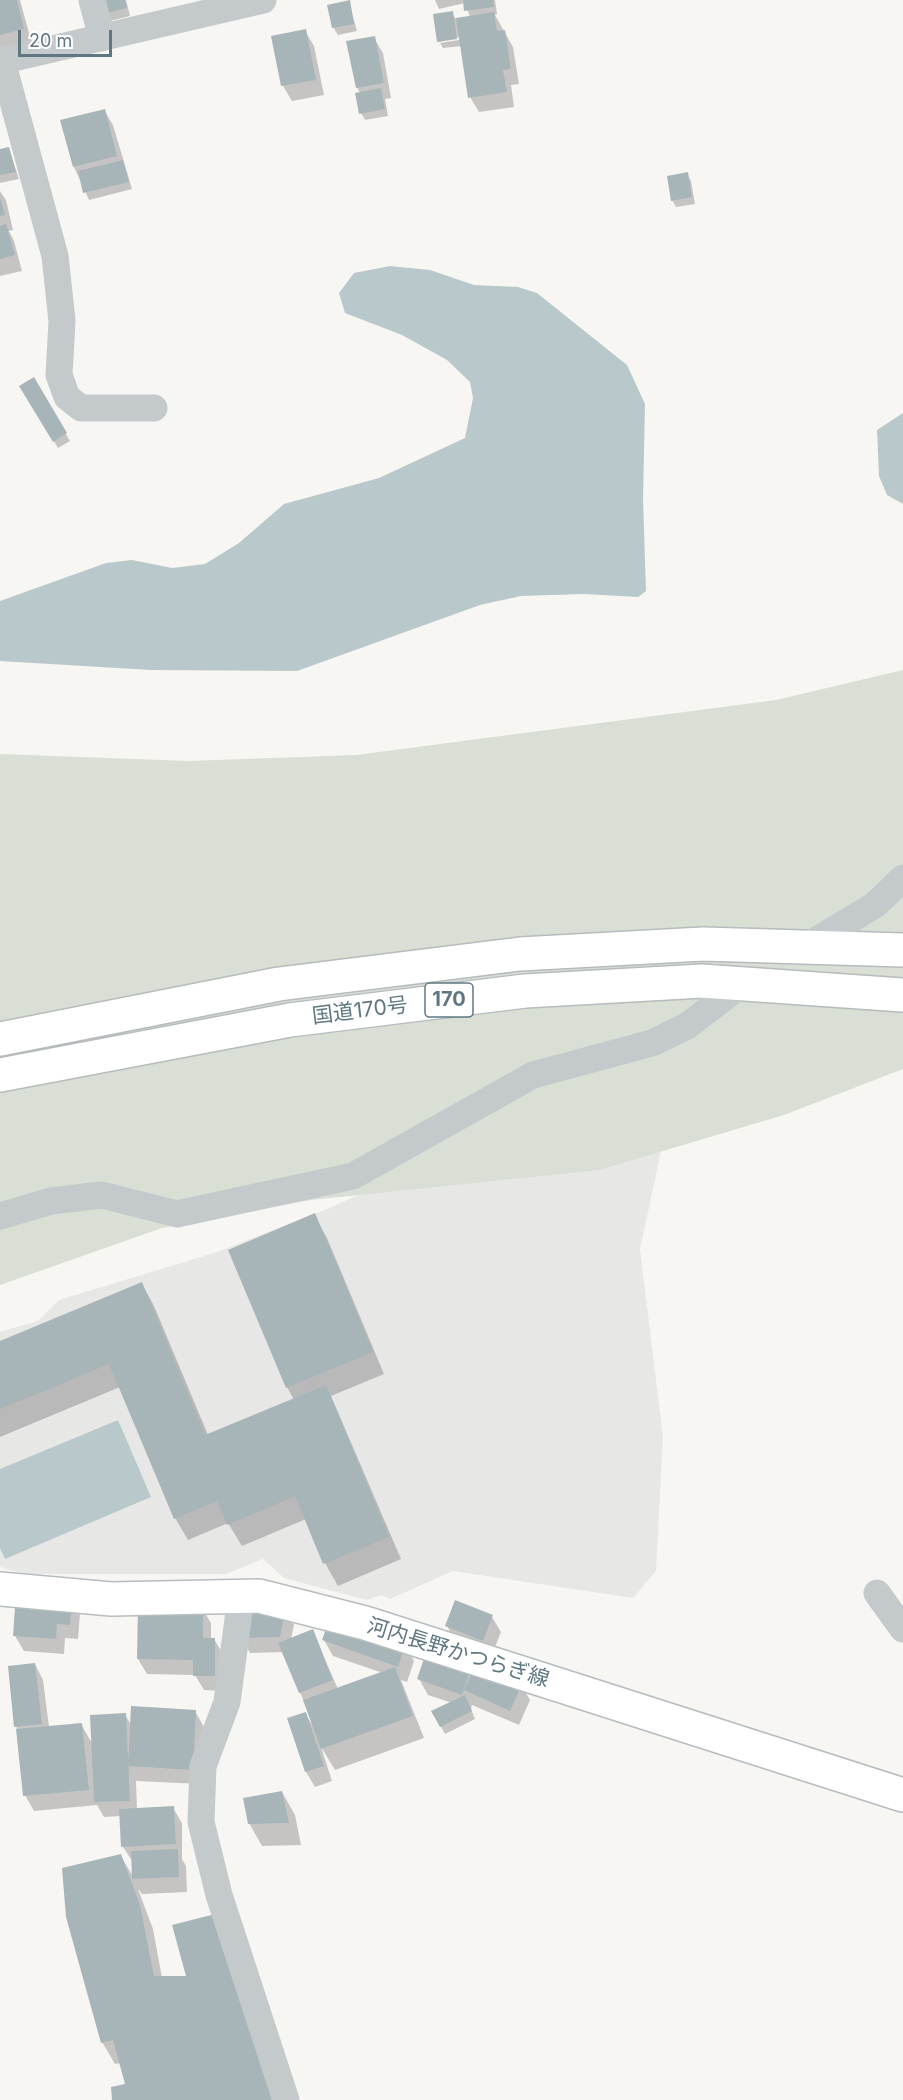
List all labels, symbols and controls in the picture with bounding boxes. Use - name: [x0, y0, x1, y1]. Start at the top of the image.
- scale bar: [21, 18, 116, 56]
- text: 20 m: [29, 30, 72, 51]
- road number: 170: [425, 983, 473, 1017]
- street label: 国道170号: [311, 993, 409, 1029]
- street label: 河内長野かつらぎ線: [364, 1613, 552, 1693]

